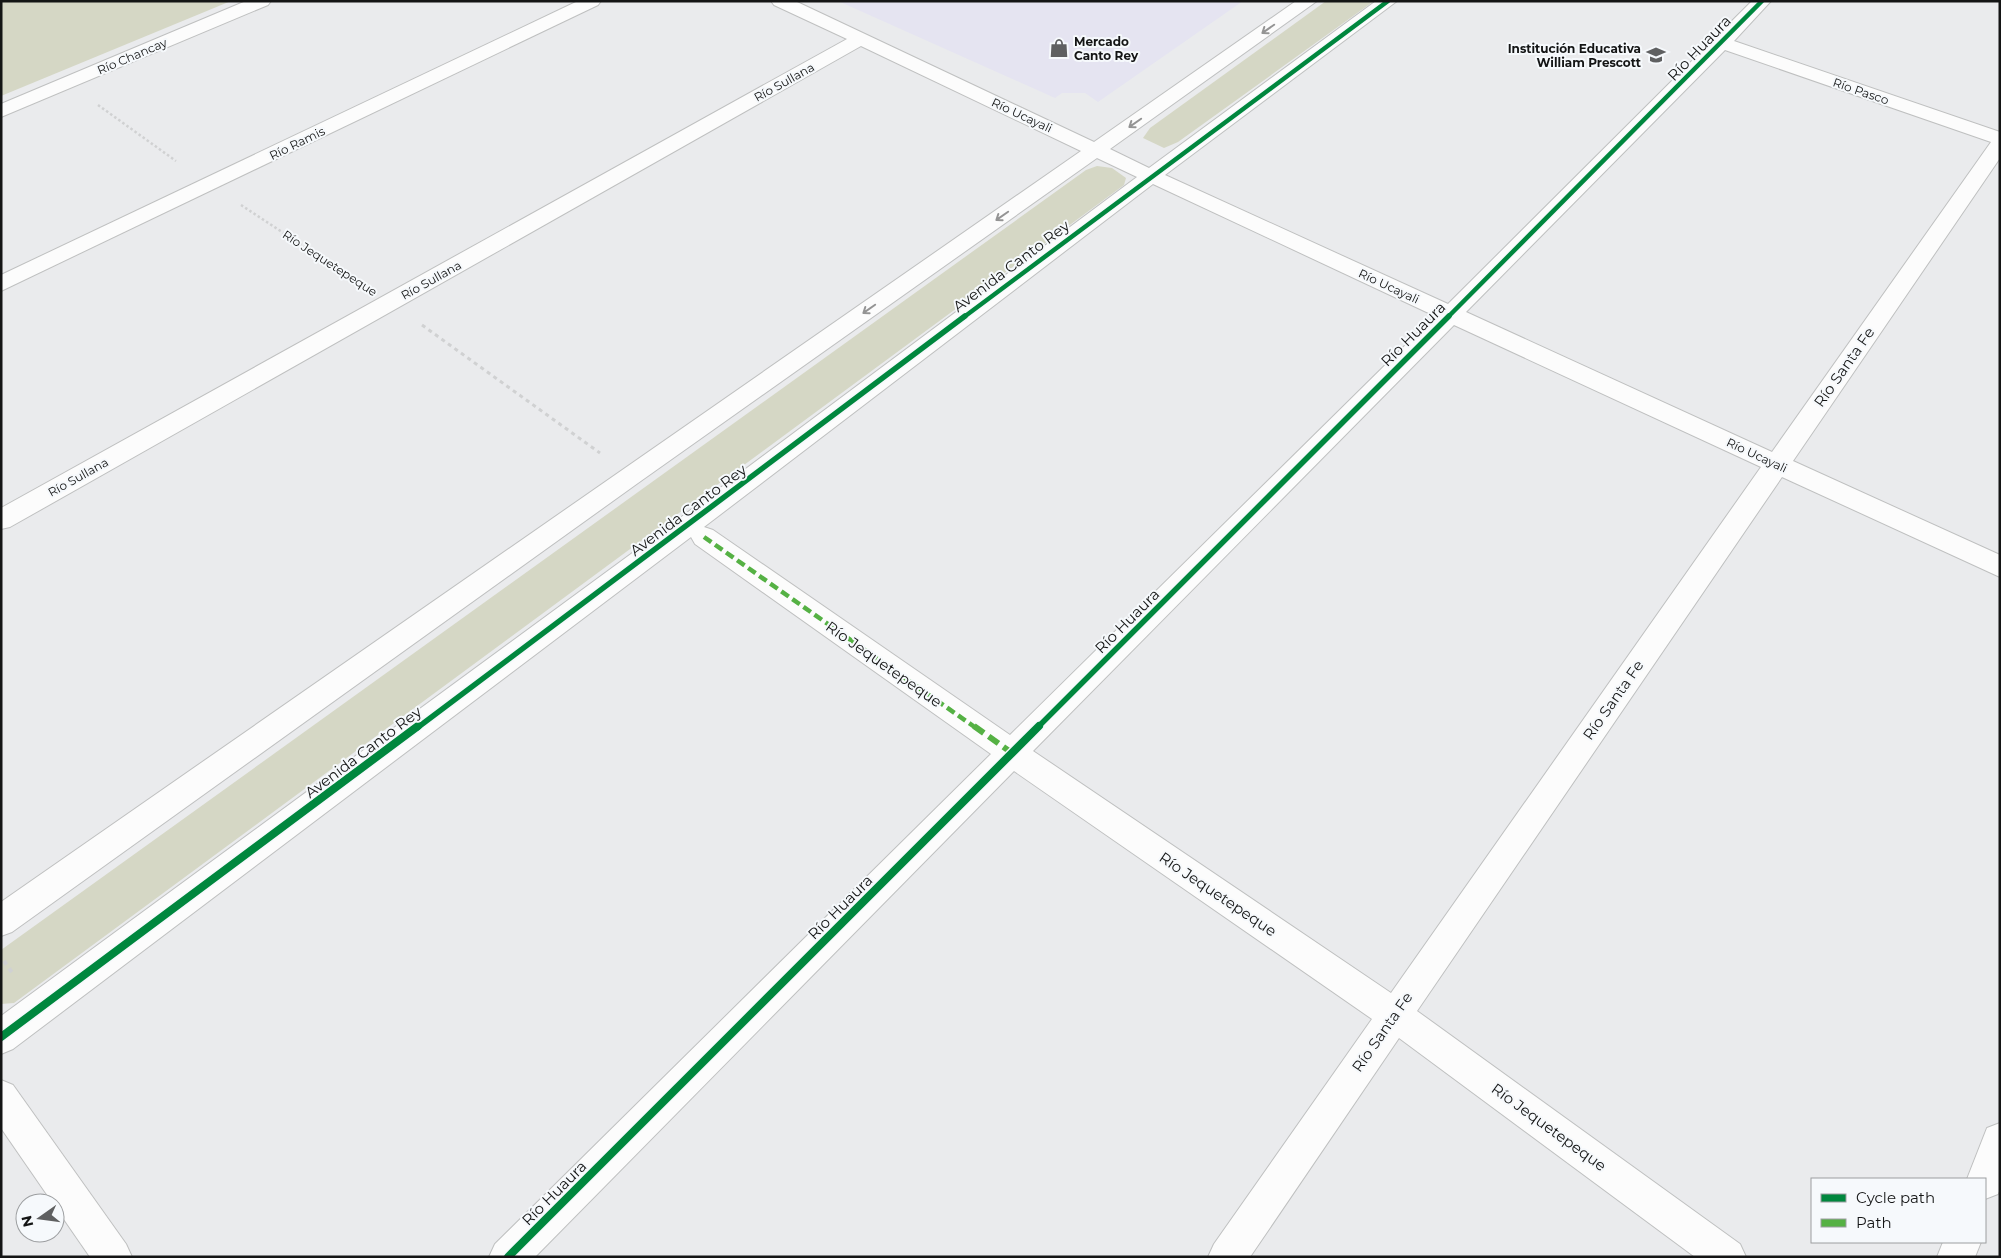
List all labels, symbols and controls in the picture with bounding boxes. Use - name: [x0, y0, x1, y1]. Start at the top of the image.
- street label: Río Huaura: [1663, 11, 1735, 85]
- one-way arrow: [1261, 24, 1275, 34]
- street label: Río Chancay: [95, 34, 170, 77]
- place label: Mercado Canto Rey: [1074, 34, 1139, 63]
- shop icon: Mercado Canto Rey: [1048, 37, 1070, 59]
- place label: Institución Educativa William Prescott: [1508, 41, 1642, 70]
- school or university icon: Institución Educativa William Prescott: [1645, 44, 1667, 66]
- street label: Río Sullana: [751, 59, 817, 105]
- street label: Río Pasco: [1831, 74, 1891, 108]
- street label: Río Ucayali: [989, 94, 1055, 136]
- one-way arrow: [1129, 117, 1142, 128]
- street label: Río Ramis: [267, 123, 327, 163]
- one-way arrow: [995, 211, 1009, 221]
- street label: Avenida Canto Rey: [949, 215, 1074, 316]
- street label: Río Jequetepeque: [280, 227, 380, 299]
- street label: Río Sullana: [398, 257, 464, 303]
- street label: Río Ucayali: [1356, 265, 1422, 307]
- street label: Río Huaura: [1377, 298, 1449, 370]
- one-way arrow: [862, 304, 876, 314]
- street label: Río Santa Fe: [1809, 323, 1879, 411]
- street label: Río Ucayali: [1724, 434, 1790, 476]
- street label: Río Sullana: [45, 454, 111, 500]
- street label: Avenida Canto Rey: [626, 459, 751, 560]
- street label: Río Huaura: [1091, 585, 1163, 657]
- street label: Río Jequetepeque: [822, 617, 946, 711]
- street label: Río Santa Fe: [1578, 656, 1648, 744]
- street label: Avenida Canto Rey: [301, 701, 426, 802]
- street label: Río Jequetepeque: [1156, 848, 1280, 940]
- street label: Río Huaura: [804, 871, 876, 943]
- street label: Río Santa Fe: [1347, 988, 1417, 1076]
- street label: Río Jequetepeque: [1488, 1079, 1610, 1175]
- street label: Río Huaura: [518, 1157, 590, 1229]
- legend: [1811, 1178, 1986, 1243]
- text: Cycle path: [1856, 1188, 1935, 1207]
- north arrow: [15, 1193, 65, 1243]
- text: N: [17, 1213, 37, 1229]
- text: Path: [1856, 1213, 1892, 1232]

